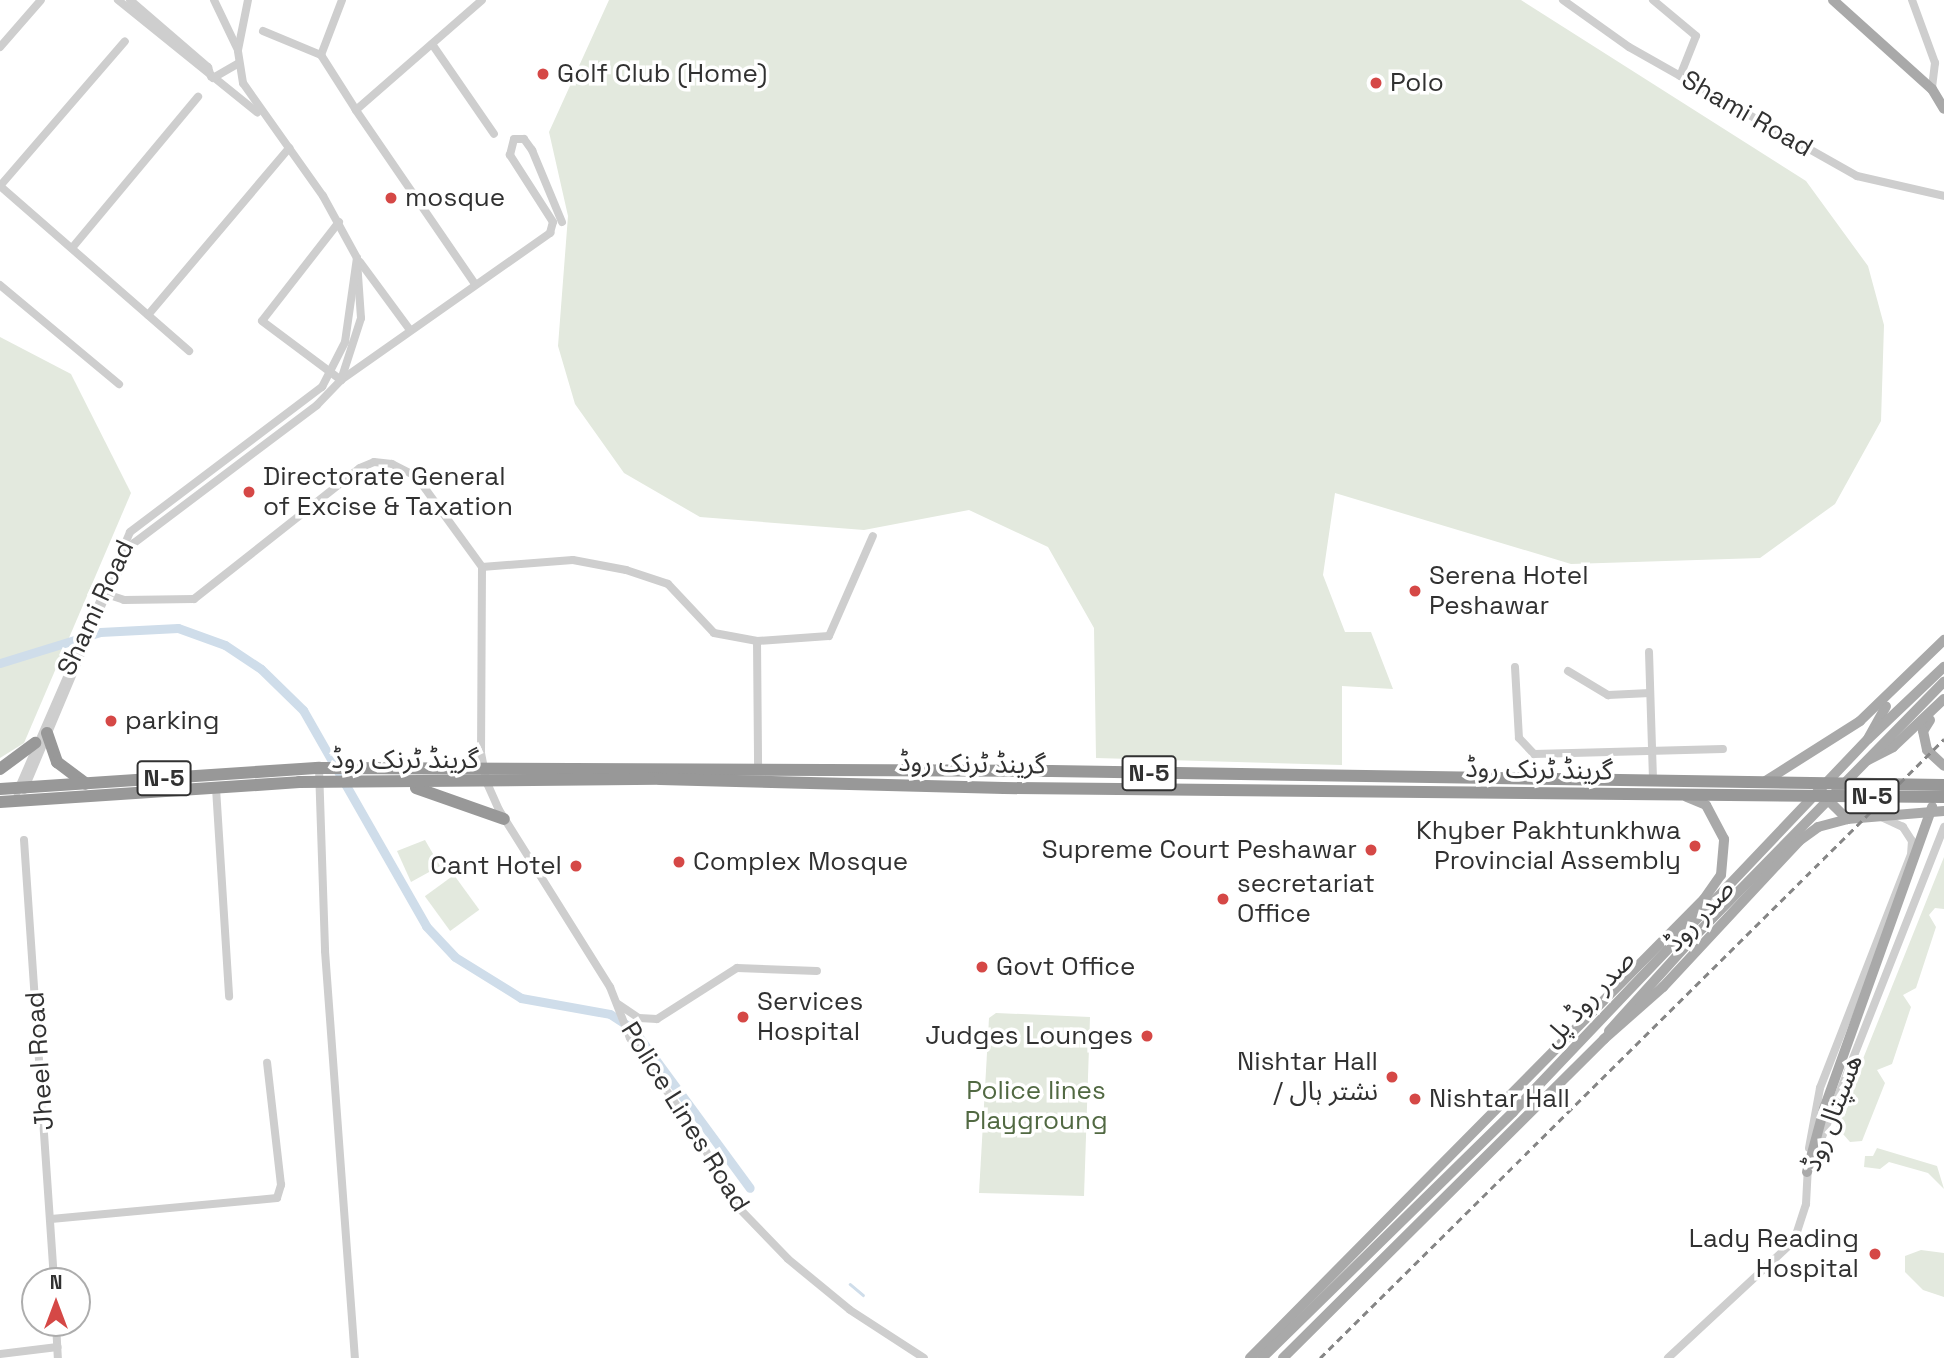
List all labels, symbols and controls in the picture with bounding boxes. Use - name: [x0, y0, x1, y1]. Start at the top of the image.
- place label: Golf Club (Home): [557, 58, 767, 90]
- street label: Shami Road: [1676, 64, 1818, 164]
- marker: Golf Club (Home): [535, 66, 551, 82]
- place label: Polo: [1390, 67, 1444, 99]
- marker: Polo: [1368, 75, 1384, 91]
- place label: mosque: [405, 182, 505, 214]
- marker: mosque: [383, 190, 399, 206]
- place label: Directorate General of Excise & Taxation: [263, 461, 514, 522]
- marker: Directorate General of Excise & Taxation: [241, 484, 257, 500]
- street label: Shami Road: [51, 535, 141, 681]
- place label: Serena Hotel Peshawar: [1429, 560, 1588, 622]
- marker: Serena Hotel Peshawar: [1407, 583, 1423, 599]
- place label: parking: [125, 705, 219, 737]
- marker: parking: [103, 713, 119, 729]
- street label: گرینڈ ٹرنک روڈ: [331, 744, 479, 776]
- street label: گرینڈ ٹرنک روڈ: [898, 747, 1046, 781]
- road number: N-5: [1121, 752, 1177, 794]
- street label: گرینڈ ٹرنک روڈ: [1465, 753, 1613, 787]
- road number: N-5: [136, 758, 192, 798]
- road number: N-5: [1844, 776, 1900, 816]
- place label: Khyber Pakhtunkhwa Provincial Assembly: [1416, 815, 1681, 876]
- place label: Supreme Court Peshawar: [1042, 834, 1357, 866]
- marker: Khyber Pakhtunkhwa Provincial Assembly: [1687, 838, 1703, 854]
- marker: Supreme Court Peshawar: [1363, 842, 1379, 858]
- place label: Complex Mosque: [693, 846, 908, 878]
- place label: Cant Hotel: [430, 850, 562, 882]
- marker: Complex Mosque: [671, 854, 687, 870]
- marker: Cant Hotel: [568, 858, 584, 874]
- place label: secretariat Office: [1237, 868, 1375, 930]
- street label: صدر روڈ: [1659, 874, 1741, 958]
- marker: secretariat Office: [1215, 891, 1231, 907]
- street label: صدر روڈ پل: [1536, 944, 1642, 1054]
- place label: Govt Office: [996, 951, 1135, 983]
- marker: Govt Office: [974, 959, 990, 975]
- place label: Services Hospital: [757, 986, 863, 1048]
- street label: Jheel Road: [20, 991, 60, 1131]
- marker: Services Hospital: [735, 1009, 751, 1025]
- street label: Police Lines Road: [614, 1016, 756, 1218]
- place label: Judges Lounges: [925, 1020, 1133, 1052]
- marker: Judges Lounges: [1139, 1028, 1155, 1044]
- place label: Nishtar Hall / نشتر ہال: [1237, 1046, 1378, 1108]
- street label: ھسپتال روڈ: [1797, 1050, 1869, 1176]
- marker: Nishtar Hall / نشتر ہال: [1384, 1069, 1400, 1085]
- park label: Police lines Playgroung: [964, 1075, 1108, 1136]
- place label: Nishtar Hall: [1429, 1083, 1570, 1115]
- marker: Nishtar Hall: [1407, 1091, 1423, 1107]
- place label: Lady Reading Hospital: [1689, 1223, 1859, 1284]
- marker: Lady Reading Hospital: [1865, 1244, 1885, 1264]
- north arrow: [21, 1267, 91, 1337]
- text: N: [50, 1270, 62, 1295]

